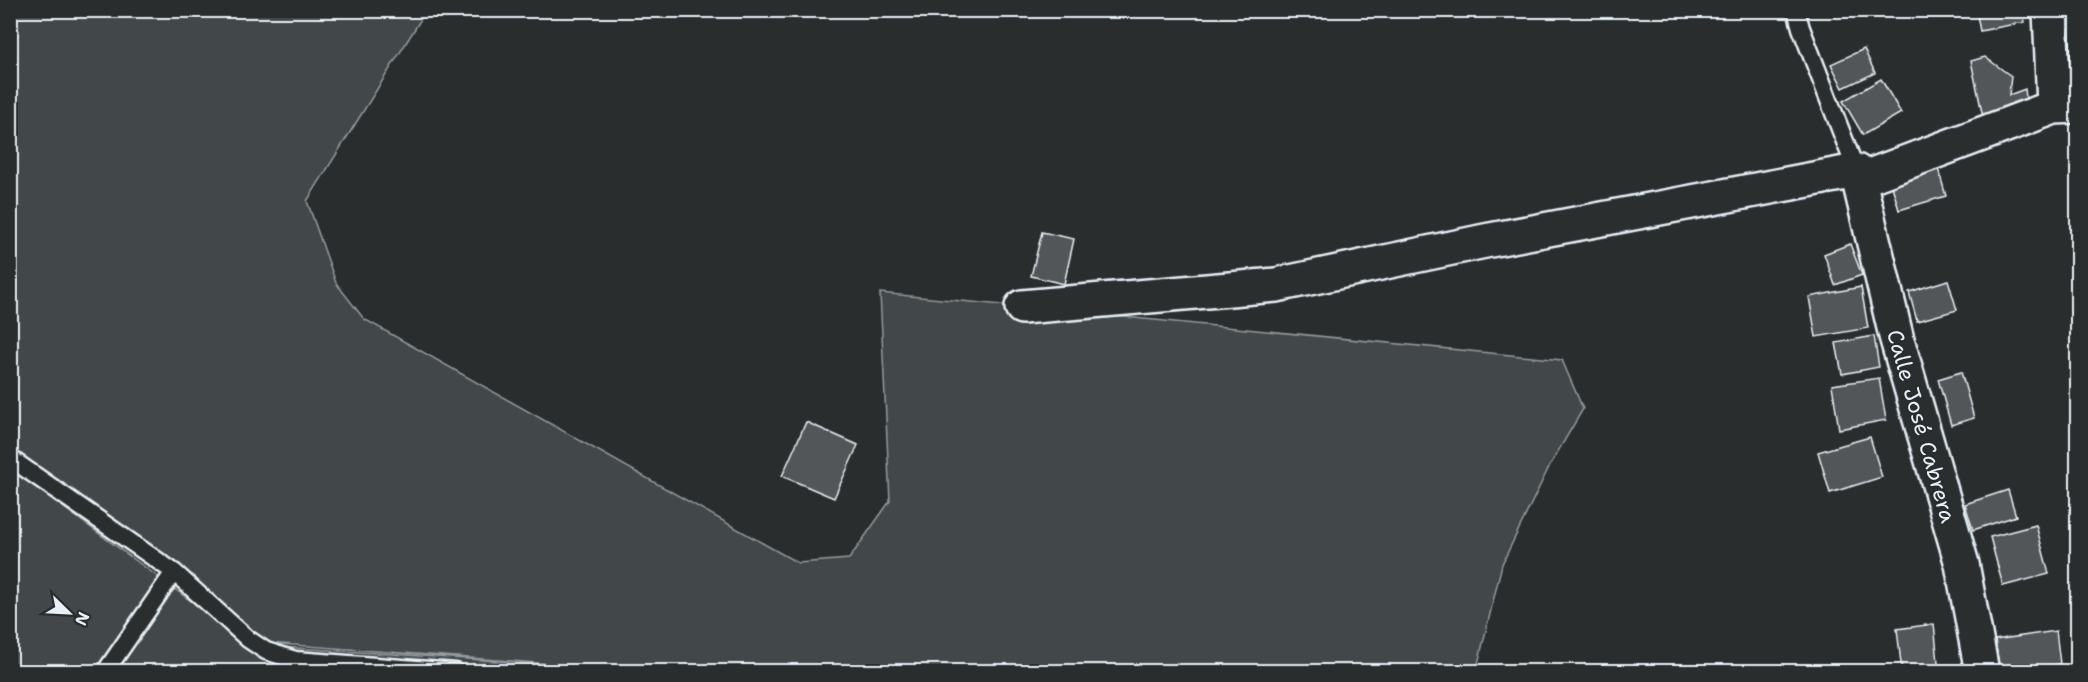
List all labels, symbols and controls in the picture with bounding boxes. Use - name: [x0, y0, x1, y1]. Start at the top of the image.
- street label: Calle José Cabrera: [1880, 326, 1963, 526]
- north arrow: [39, 583, 99, 643]
- text: N: [70, 609, 94, 629]

